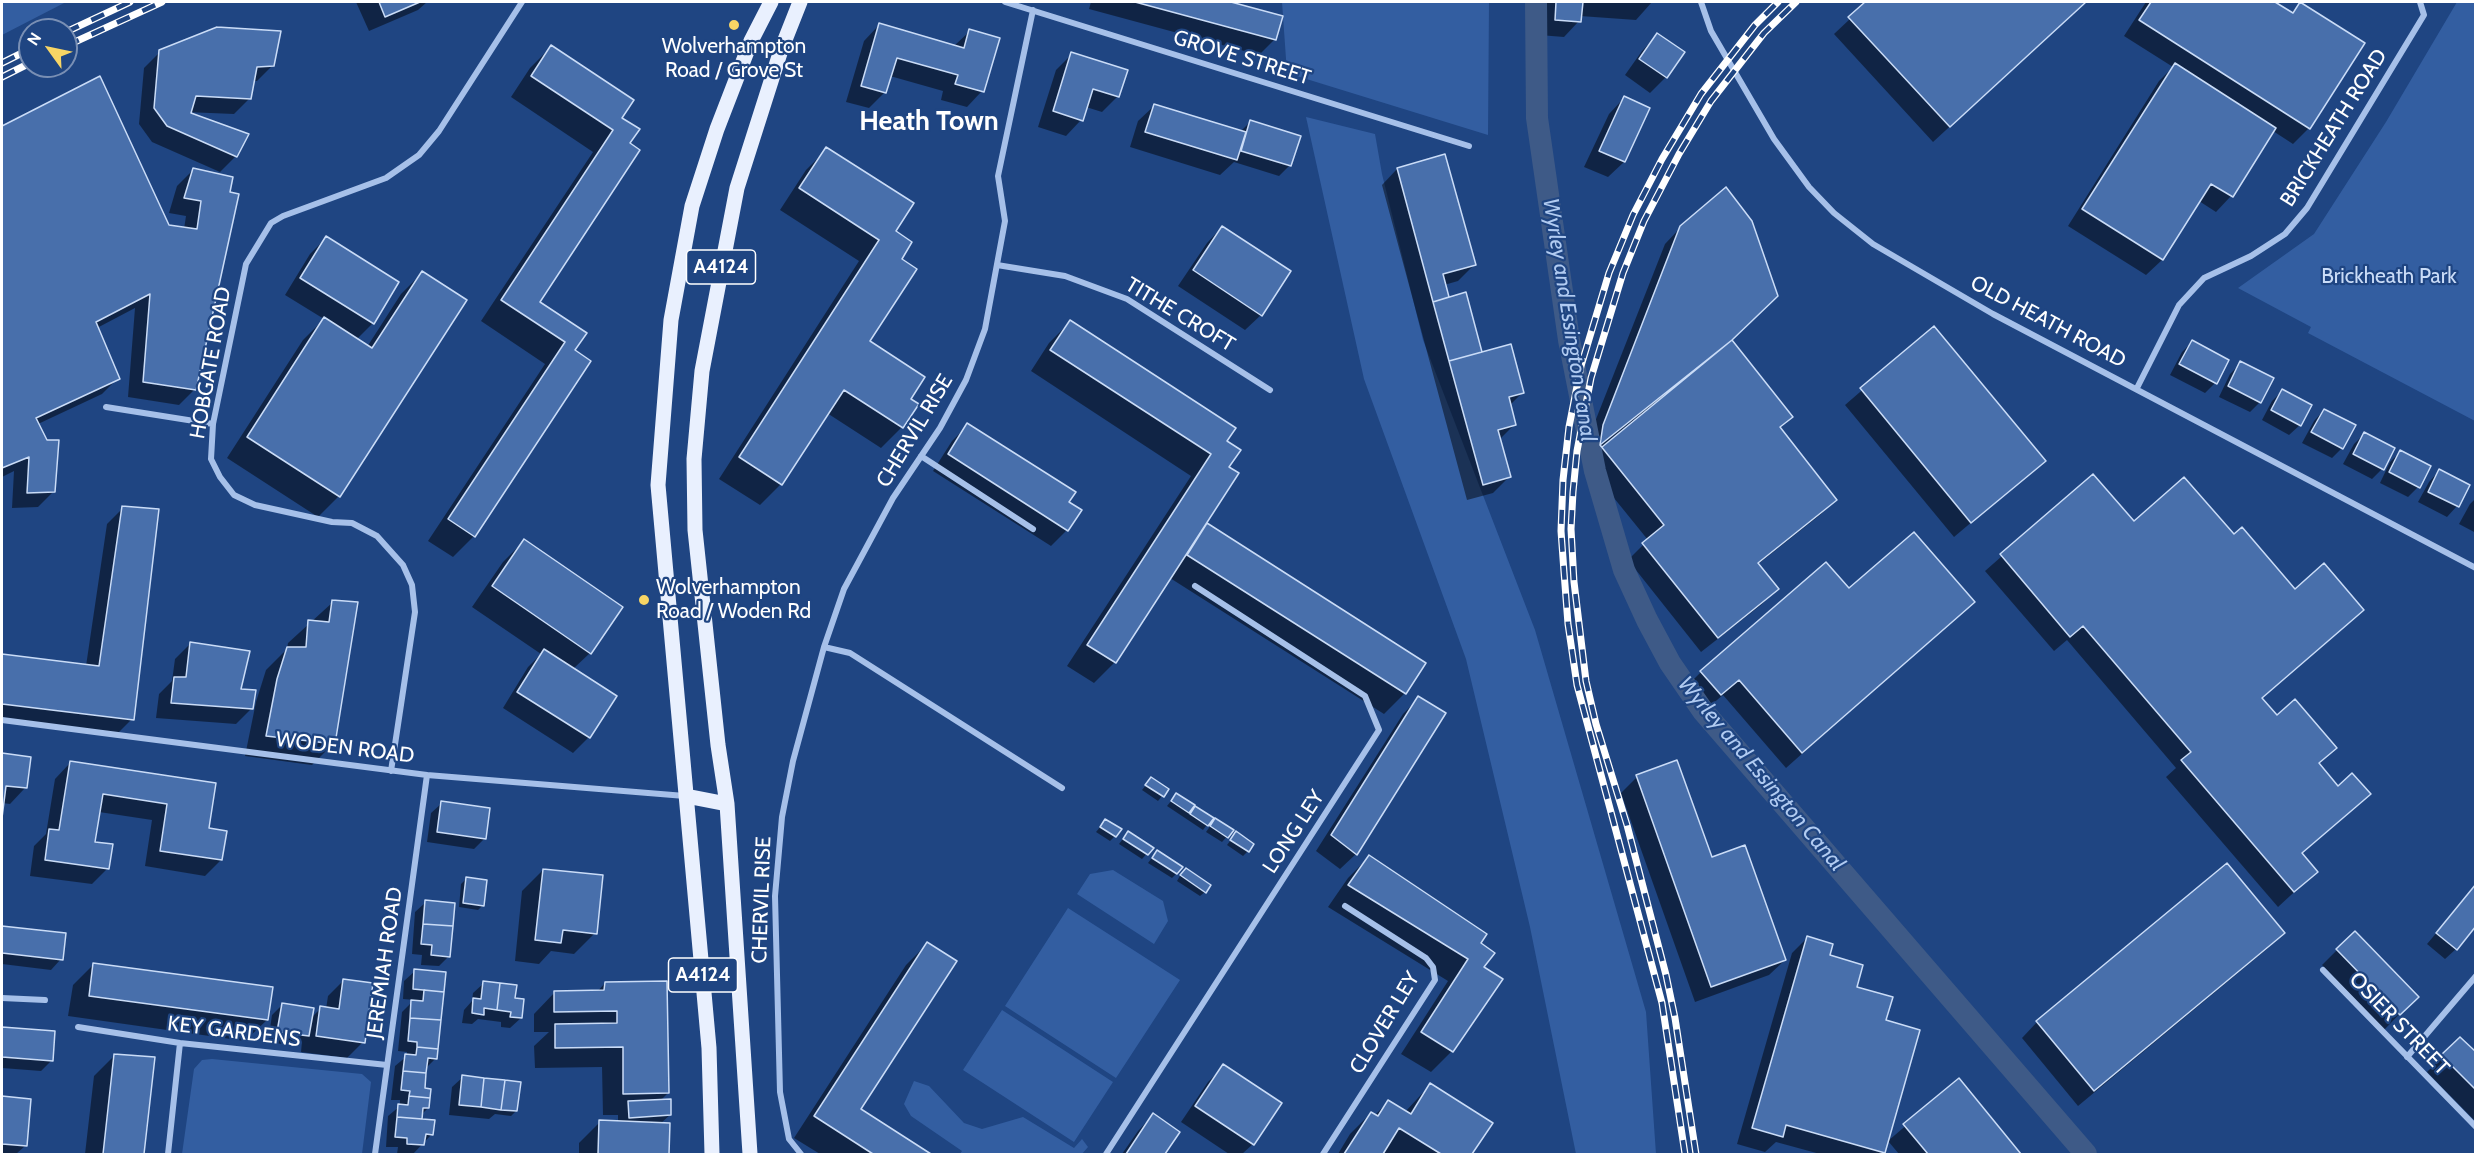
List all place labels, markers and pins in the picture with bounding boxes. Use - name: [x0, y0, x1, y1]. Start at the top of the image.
- marker: Wolverhampton Road / Grove St: [727, 18, 741, 32]
- place label: Wolverhampton Road / Grove St: [662, 34, 806, 84]
- place label: Wolverhampton Road / Woden Rd: [656, 575, 811, 625]
- marker: Wolverhampton Road / Woden Rd: [637, 593, 651, 607]

